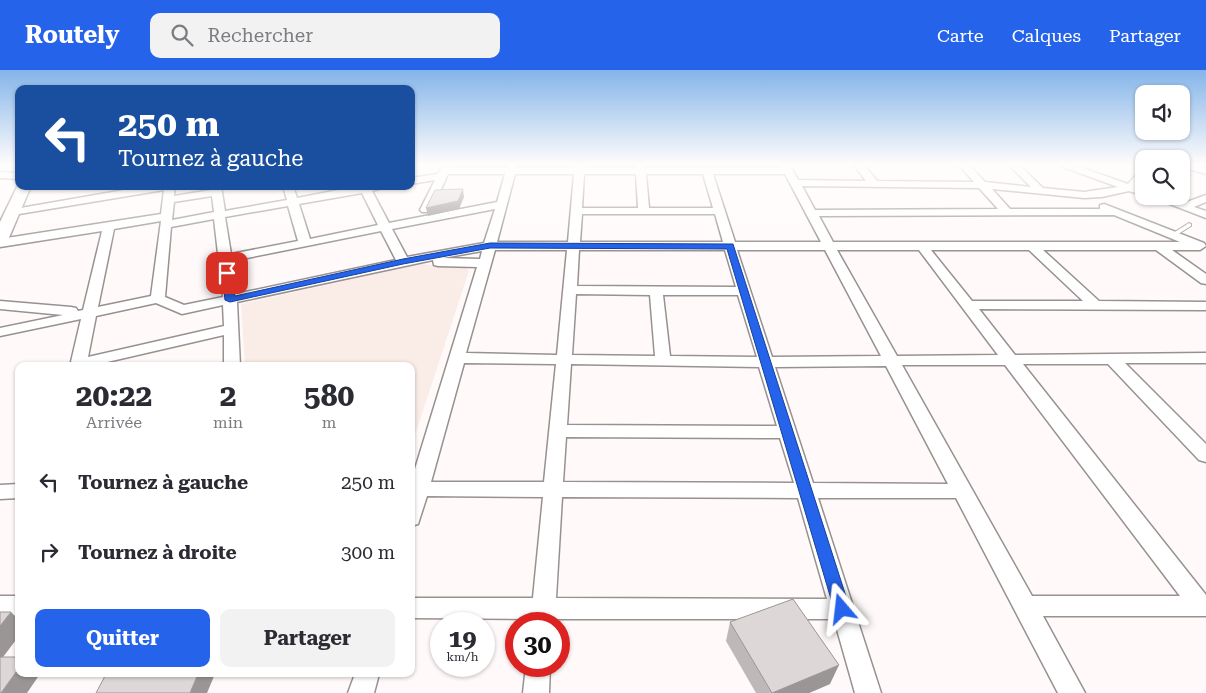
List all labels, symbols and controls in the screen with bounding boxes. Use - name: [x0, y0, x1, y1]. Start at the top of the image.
- search box: [150, 13, 500, 58]
- text: Routely: [25, 21, 120, 49]
- icon: search: [168, 21, 196, 49]
- text: Rechercher: [208, 24, 313, 47]
- text: Carte: [937, 25, 984, 46]
- text: Calques: [1012, 25, 1081, 46]
- text: Partager: [1109, 25, 1181, 46]
- map controls: [1135, 85, 1190, 205]
- button: sound: [1135, 85, 1190, 140]
- text: 250 m: [118, 104, 219, 145]
- icon: left: [35, 105, 100, 170]
- text: Tournez à gauche: [118, 146, 303, 171]
- button: search: [1135, 150, 1190, 205]
- pin: [206, 252, 248, 294]
- icon: arrive: [213, 259, 241, 287]
- text: 20:22: [76, 378, 152, 413]
- text: 2: [220, 378, 236, 413]
- text: 580: [304, 378, 354, 413]
- text: Arrivée: [86, 413, 142, 432]
- text: min: [213, 413, 243, 432]
- text: m: [322, 413, 336, 432]
- icon: left: [35, 468, 63, 496]
- text: Tournez à gauche: [78, 471, 248, 494]
- text: 250 m: [341, 471, 395, 494]
- icon: right: [35, 538, 63, 566]
- text: Tournez à droite: [78, 541, 237, 564]
- text: 300 m: [341, 541, 395, 564]
- position arrow: [815, 582, 867, 634]
- button: Quitter: [35, 609, 210, 667]
- button: Partager: [220, 609, 395, 667]
- speed limit sign: 30: [505, 612, 570, 677]
- text: 19: [448, 624, 477, 653]
- text: km/h: [446, 650, 479, 664]

